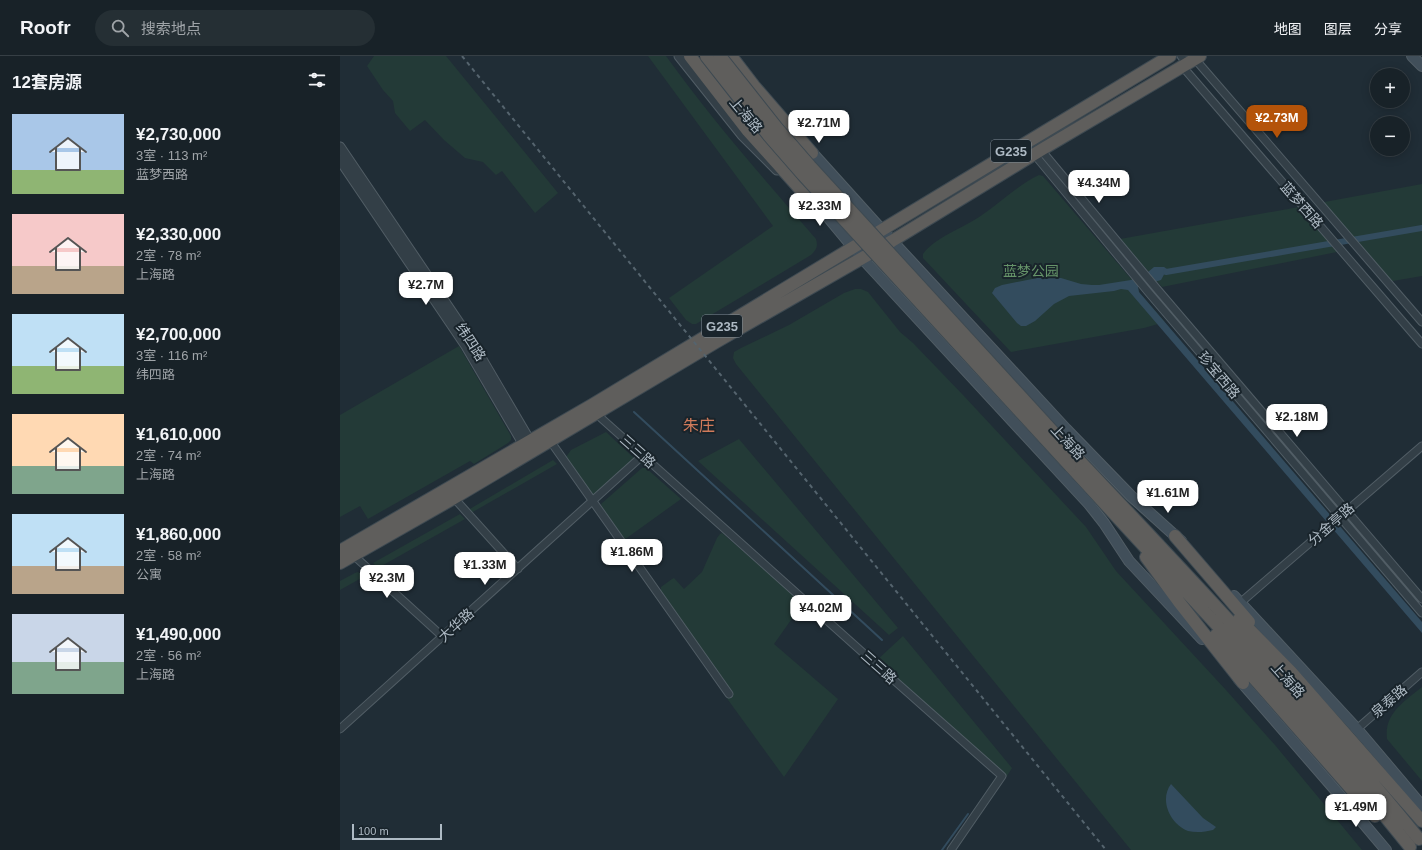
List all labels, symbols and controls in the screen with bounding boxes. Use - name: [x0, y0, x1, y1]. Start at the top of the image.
- search box: [95, 10, 375, 46]
- text: Roofr: [20, 17, 71, 38]
- icon: search: [109, 17, 131, 39]
- text: 搜索地点: [141, 20, 201, 37]
- text: 地图: [1274, 21, 1302, 37]
- text: 图层: [1324, 21, 1352, 37]
- text: 分享: [1374, 21, 1402, 37]
- map controls: [1370, 68, 1410, 156]
- button: +: [1370, 68, 1410, 108]
- icon: filters: [306, 69, 328, 91]
- text: 12套房源: [12, 73, 82, 92]
- street label: 上海路: [726, 94, 766, 136]
- pin: ¥2.73M: [1244, 105, 1310, 139]
- pin: ¥2.71M: [786, 110, 852, 144]
- text: ¥2.73M: [1255, 110, 1299, 125]
- text: ¥2.71M: [797, 115, 841, 130]
- button: −: [1370, 116, 1410, 156]
- text: ¥2,730,000: [136, 125, 221, 144]
- icon: home: [44, 130, 92, 178]
- road number: G235: [991, 140, 1031, 162]
- text: 3室 · 113 m²: [136, 148, 207, 163]
- text: 蓝梦西路: [136, 167, 188, 182]
- pin: ¥4.34M: [1066, 170, 1132, 204]
- text: ¥4.34M: [1077, 175, 1121, 190]
- street label: 蓝梦西路: [1278, 179, 1326, 231]
- pin: ¥2.33M: [787, 193, 853, 227]
- text: ¥2.33M: [798, 198, 842, 213]
- text: ¥2,330,000: [136, 225, 221, 244]
- icon: home: [44, 230, 92, 278]
- text: 2室 · 78 m²: [136, 248, 201, 263]
- park label: 蓝梦公园: [1003, 263, 1059, 279]
- text: 上海路: [136, 267, 175, 282]
- pin: ¥2.7M: [398, 272, 454, 306]
- text: ¥2.7M: [408, 277, 444, 292]
- road number: G235: [702, 315, 742, 337]
- street label: 纬四路: [453, 320, 489, 364]
- text: ¥2,700,000: [136, 325, 221, 344]
- icon: home: [44, 330, 92, 378]
- text: 3室 · 116 m²: [136, 348, 207, 363]
- street label: 珍宝西路: [1195, 348, 1243, 402]
- text: 纬四路: [136, 367, 175, 382]
- pin: ¥2.18M: [1264, 404, 1330, 438]
- text: ¥2.18M: [1275, 409, 1319, 424]
- district label: 朱庄: [683, 417, 715, 434]
- street label: 上海路: [1048, 421, 1088, 463]
- text: ¥1,610,000: [136, 425, 221, 444]
- icon: home: [44, 430, 92, 478]
- street label: 三三路: [617, 431, 659, 471]
- text: 2室 · 74 m²: [136, 448, 201, 463]
- text: 上海路: [136, 467, 175, 482]
- pin: ¥1.61M: [1135, 480, 1201, 514]
- text: ¥1.61M: [1146, 485, 1190, 500]
- street label: 分金亭路: [1305, 500, 1357, 548]
- text: ¥1,860,000: [136, 525, 221, 544]
- icon: home: [44, 530, 92, 578]
- pin: ¥1.86M: [599, 539, 665, 573]
- text: ¥1.86M: [610, 544, 654, 559]
- text: 2室 · 58 m²: [136, 548, 201, 563]
- pin: ¥1.33M: [452, 552, 518, 586]
- text: ¥1.33M: [463, 557, 507, 572]
- pin: ¥2.3M: [359, 565, 415, 599]
- text: 公寓: [136, 567, 162, 582]
- text: ¥2.3M: [369, 570, 405, 585]
- pin: ¥4.02M: [788, 595, 854, 629]
- text: ¥4.02M: [799, 600, 843, 615]
- street label: 大华路: [435, 605, 477, 645]
- text: ¥1,490,000: [136, 625, 221, 644]
- icon: home: [44, 630, 92, 678]
- street label: 三三路: [858, 647, 900, 687]
- text: 2室 · 56 m²: [136, 648, 201, 663]
- street label: 上海路: [1268, 659, 1308, 701]
- text: 上海路: [136, 667, 175, 682]
- street label: 泉泰路: [1368, 681, 1410, 721]
- pin: ¥1.49M: [1323, 794, 1389, 828]
- text: ¥1.49M: [1334, 799, 1378, 814]
- scale bar: [352, 822, 442, 841]
- text: 100 m: [358, 825, 389, 837]

